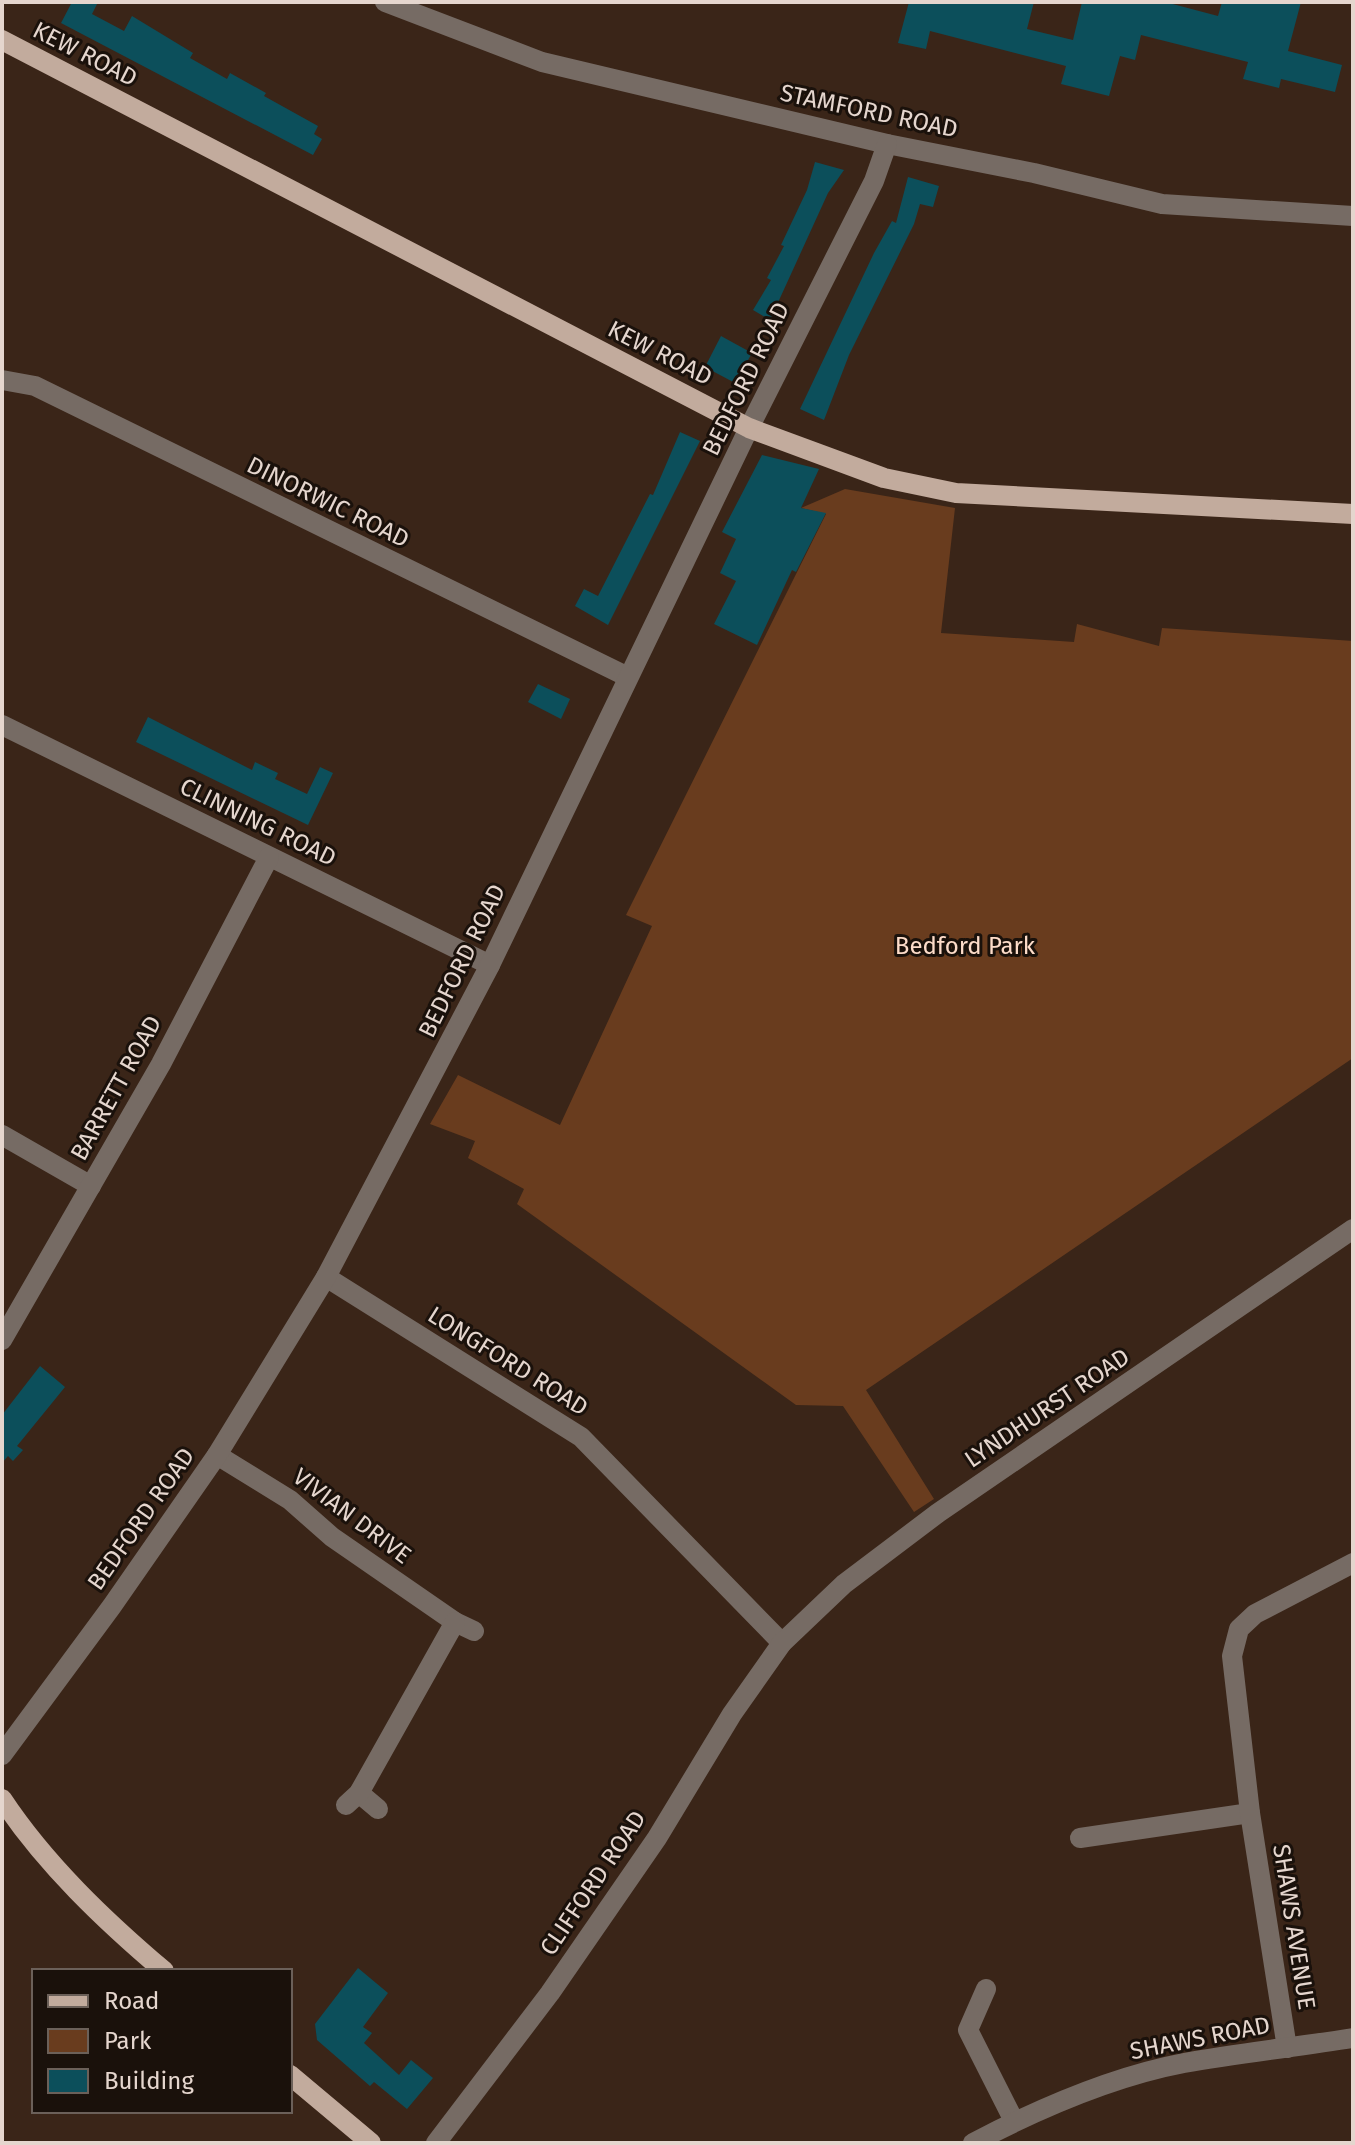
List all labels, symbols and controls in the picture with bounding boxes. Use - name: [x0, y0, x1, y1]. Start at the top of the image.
- street label: KEW ROAD: [28, 16, 142, 92]
- street label: STAMFORD ROAD: [778, 79, 960, 143]
- street label: BEDFORD ROAD: [697, 298, 795, 460]
- street label: KEW ROAD: [603, 315, 717, 391]
- street label: DINORWIC ROAD: [242, 451, 414, 553]
- street label: CLINNING ROAD: [175, 772, 341, 872]
- street label: BEDFORD ROAD: [413, 880, 511, 1042]
- park label: Bedford Park: [895, 932, 1036, 960]
- street label: BARRETT ROAD: [65, 1011, 167, 1165]
- street label: LONGFORD ROAD: [423, 1301, 593, 1421]
- street label: LYNDHURST ROAD: [959, 1343, 1135, 1473]
- street label: BEDFORD ROAD: [82, 1443, 200, 1595]
- street label: VIVIAN DRIVE: [287, 1463, 417, 1569]
- street label: CLIFFORD ROAD: [534, 1805, 652, 1961]
- street label: SHAWS AVENUE: [1267, 1842, 1321, 2012]
- legend: [32, 1969, 292, 2113]
- text: Road: [104, 1987, 159, 2015]
- street label: SHAWS ROAD: [1128, 2011, 1272, 2065]
- text: Park: [104, 2027, 152, 2055]
- text: Building: [104, 2067, 194, 2095]

